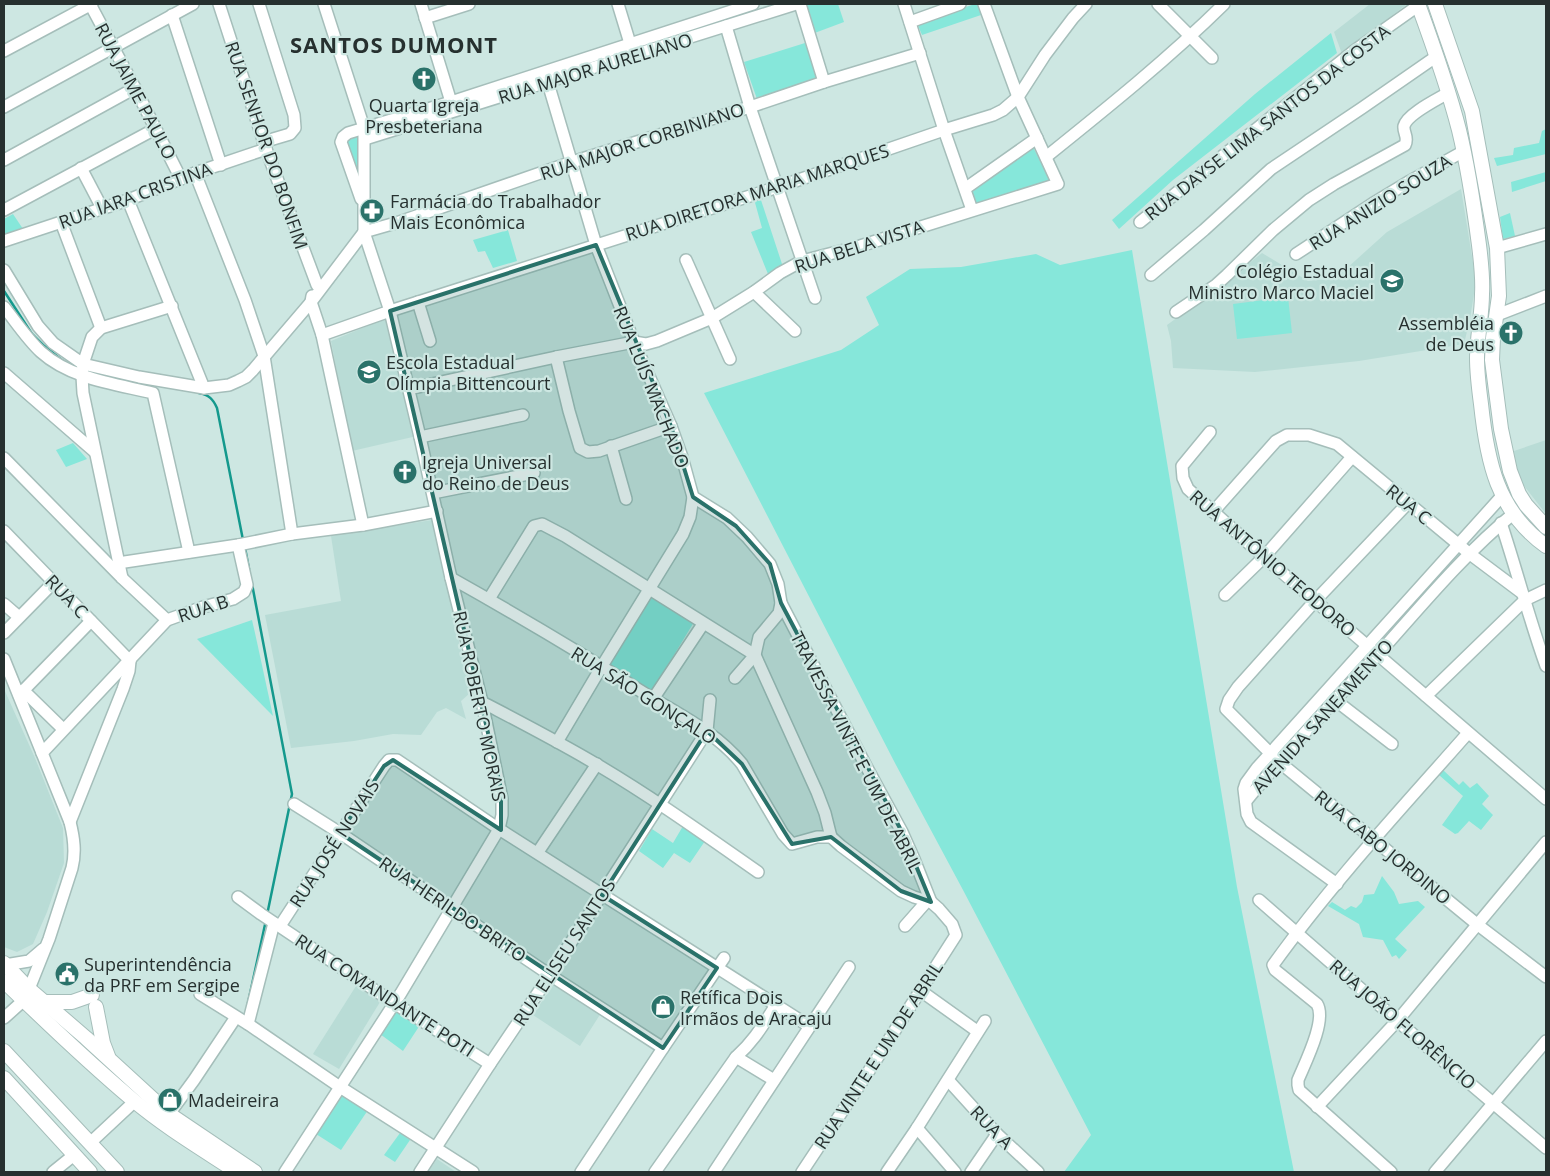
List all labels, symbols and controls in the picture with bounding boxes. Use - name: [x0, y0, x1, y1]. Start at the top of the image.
- street label: RUA DAYSE LIMA SANTOS DA COSTA: [1139, 18, 1395, 225]
- street label: RUA JAIME PAULO: [90, 19, 182, 163]
- street label: RUA MAJOR AURELIANO: [495, 27, 695, 109]
- district label: SANTOS DUMONT: [290, 29, 498, 59]
- street label: RUA SENHOR DO BONFIM: [220, 38, 314, 252]
- church icon: Quarta Igreja Presbeteriana: [411, 66, 437, 92]
- place label: Quarta Igreja Presbeteriana: [365, 93, 483, 138]
- street label: RUA MAJOR CORBINIANO: [537, 97, 747, 185]
- street label: RUA DIRETORA MARIA MARQUES: [622, 138, 892, 246]
- street label: RUA ANIZIO SOUZA: [1305, 148, 1456, 255]
- street label: RUA IARA CRISTINA: [55, 156, 215, 234]
- place label: Farmácia do Trabalhador Mais Econômica: [390, 189, 601, 234]
- pharmacy icon: Farmácia do Trabalhador Mais Econômica: [359, 198, 385, 224]
- street label: RUA BELA VISTA: [791, 214, 927, 278]
- place label: Colégio Estadual Ministro Marco Maciel: [1188, 259, 1374, 304]
- school or university icon: Colégio Estadual Ministro Marco Maciel: [1379, 268, 1405, 294]
- street label: RUA LUÍS MACHADO: [608, 302, 696, 472]
- place label: Assembléia de Deus: [1398, 311, 1494, 356]
- church icon: Assembléia de Deus: [1498, 320, 1524, 346]
- place label: Escola Estadual Olímpia Bittencourt: [386, 350, 550, 395]
- school or university icon: Escola Estadual Olímpia Bittencourt: [356, 359, 382, 385]
- place label: Igreja Universal do Reino de Deus: [422, 450, 569, 495]
- church icon: Igreja Universal do Reino de Deus: [392, 459, 418, 485]
- street label: RUA C: [1381, 478, 1437, 530]
- street label: RUA ANTÔNIO TEODORO: [1185, 484, 1361, 642]
- street label: RUA C: [40, 569, 94, 623]
- street label: RUA B: [175, 589, 231, 627]
- street label: RUA ROBERTO MORAIS: [448, 608, 512, 804]
- street label: TRAVESSA VINTE E UM DE ABRIL: [786, 627, 928, 877]
- street label: AVENIDA SANEAMENTO: [1246, 634, 1398, 798]
- street label: RUA SÃO GONÇALO: [567, 641, 721, 749]
- street label: RUA JOSÉ NOVAIS: [284, 774, 384, 912]
- street label: RUA CABO JORDINO: [1310, 785, 1456, 909]
- street label: RUA HERILDO BRITO: [375, 851, 531, 967]
- street label: RUA ELISEU SANTOS: [507, 874, 621, 1030]
- street label: RUA COMANDANTE POTI: [291, 928, 479, 1062]
- place label: Superintendência da PRF em Sergipe: [84, 952, 240, 997]
- street label: RUA JOÃO FLORÊNCIO: [1325, 954, 1481, 1094]
- street label: RUA VINTE E UM DE ABRIL: [808, 957, 948, 1153]
- public building icon: Superintendência da PRF em Sergipe: [54, 961, 80, 987]
- place label: Retífica Dois Irmãos de Aracaju: [680, 985, 832, 1030]
- shop icon: Retífica Dois Irmãos de Aracaju: [650, 994, 676, 1020]
- shop icon: Madeireira: [157, 1087, 183, 1113]
- place label: Madeireira: [188, 1088, 279, 1112]
- street label: RUA A: [965, 1100, 1019, 1154]

